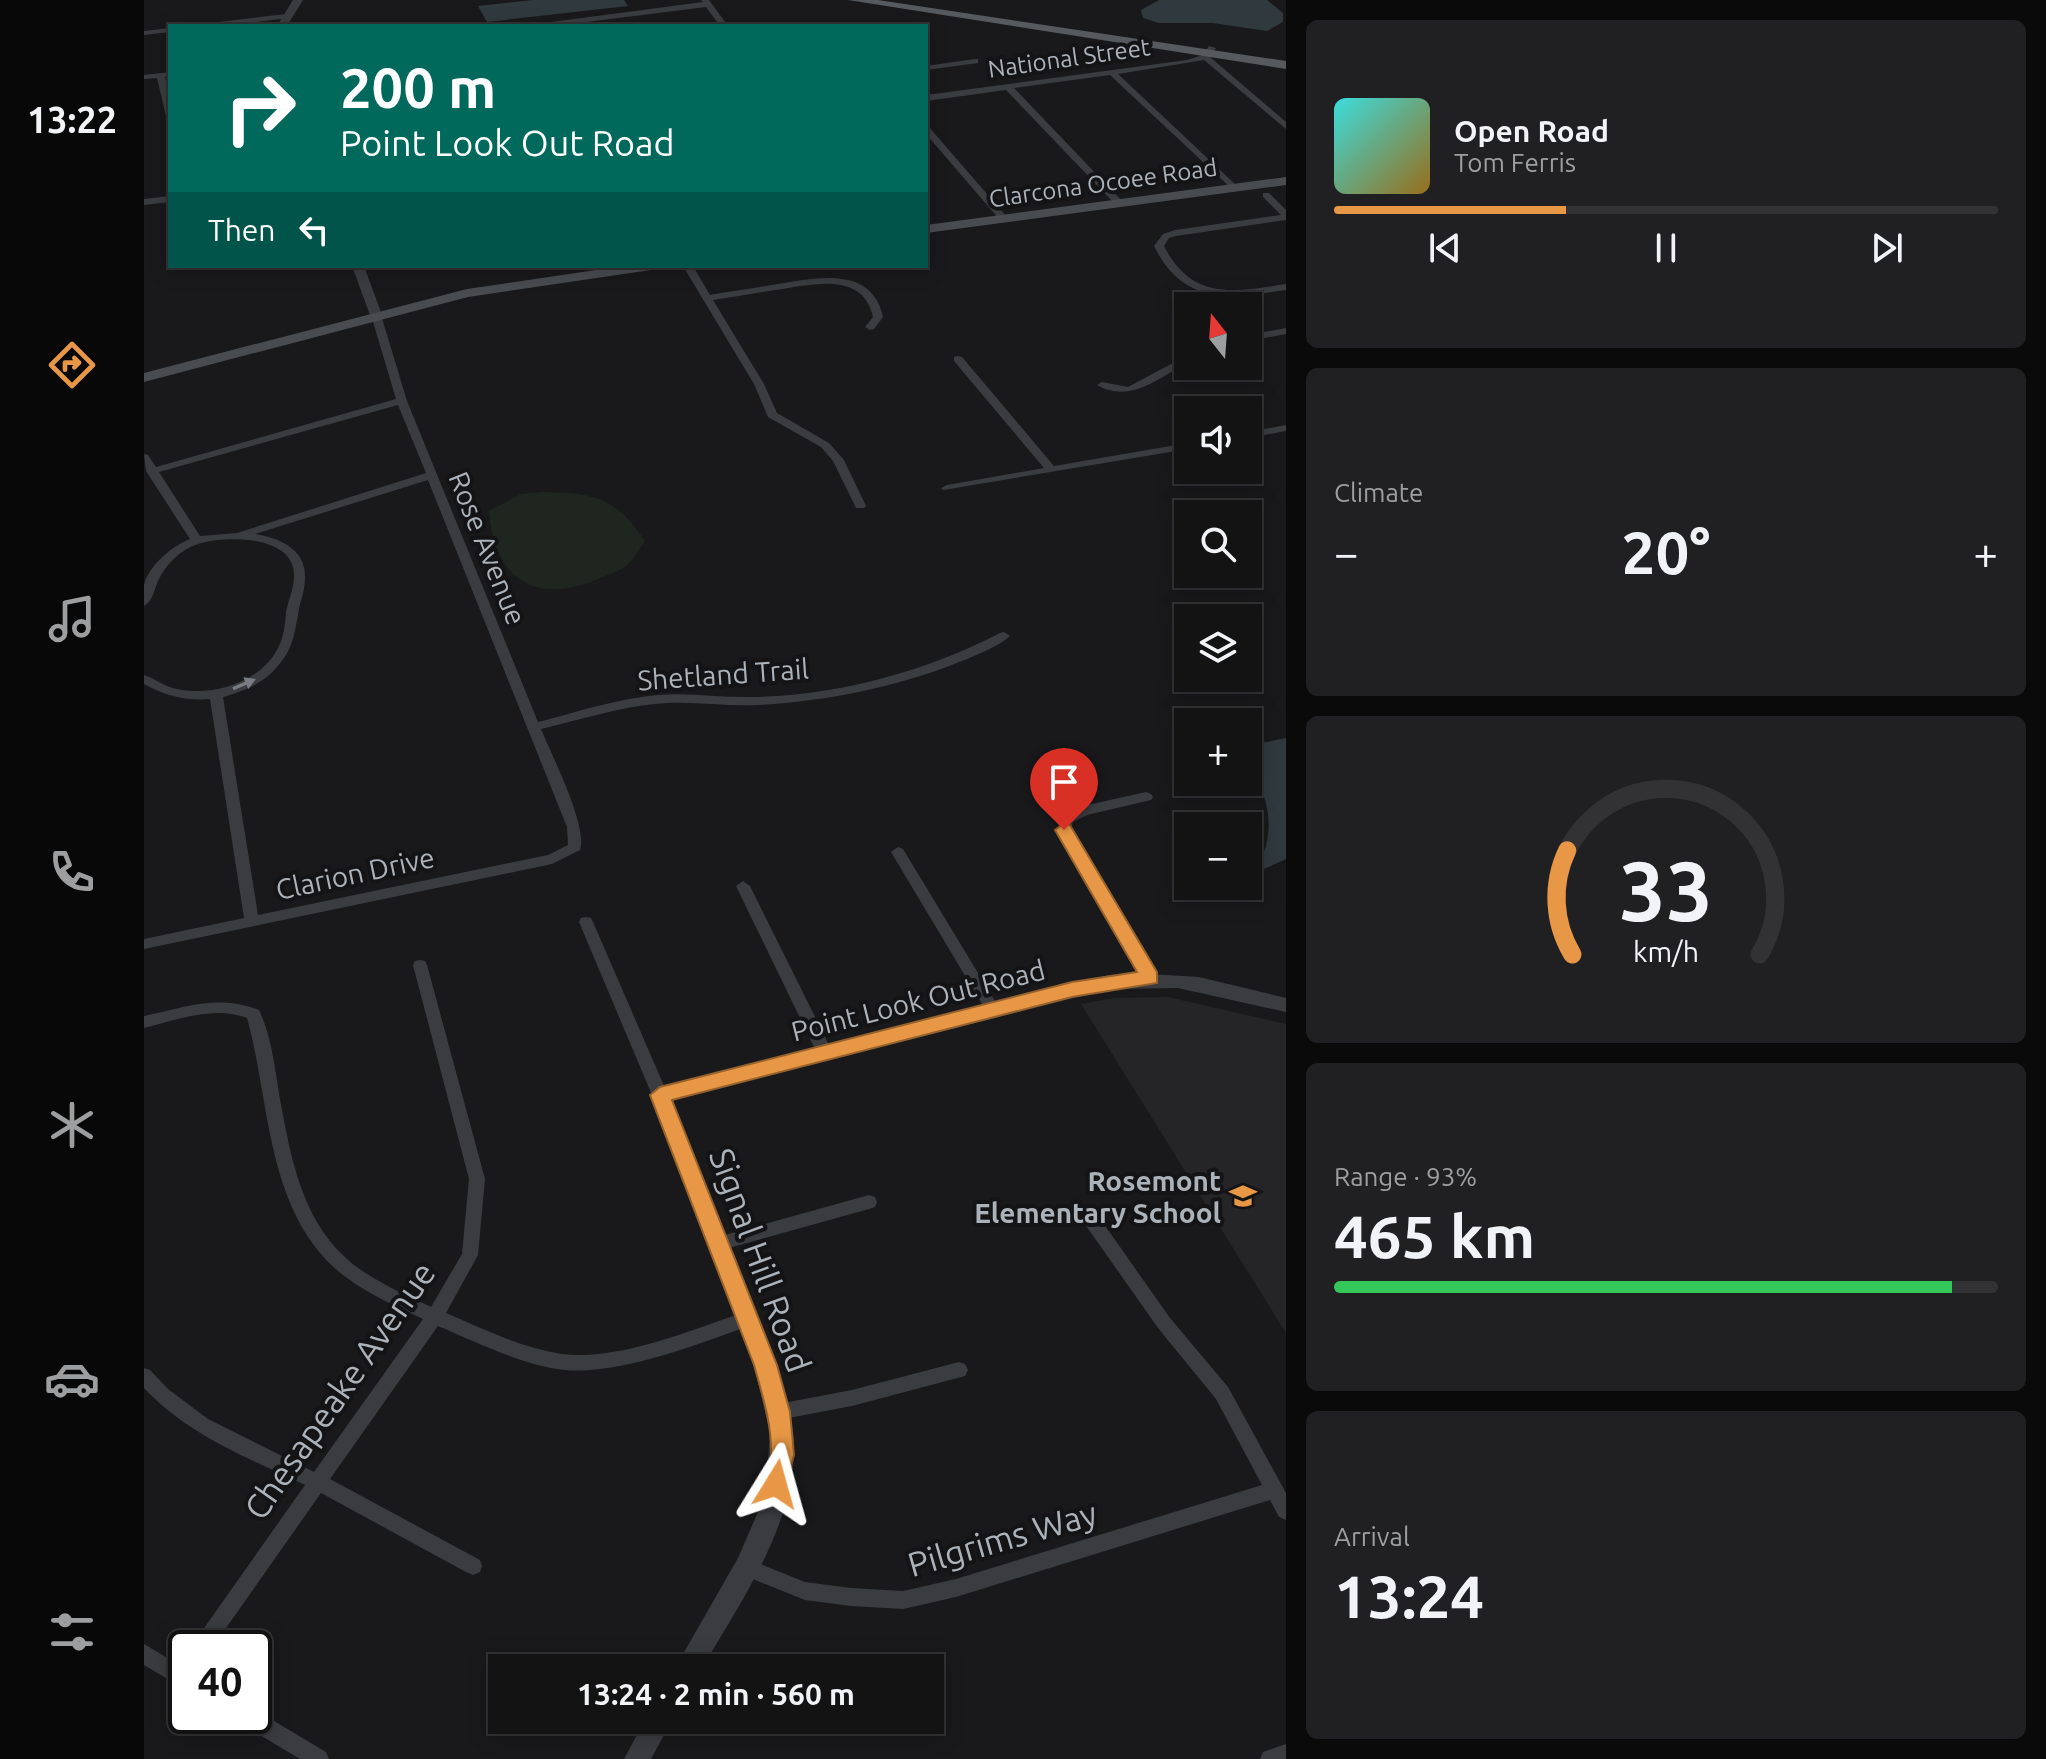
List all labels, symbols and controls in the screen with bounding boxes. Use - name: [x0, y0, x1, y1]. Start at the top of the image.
- street label: National Street: [986, 33, 1152, 83]
- icon: right: [208, 56, 312, 160]
- text: 200 m: [340, 56, 496, 119]
- text: 13:22: [27, 99, 117, 140]
- text: Open Road: [1454, 114, 1609, 148]
- text: Point Look Out Road: [340, 122, 675, 163]
- text: Tom Ferris: [1454, 148, 1576, 177]
- street label: Clarcona Ocoee Road: [987, 154, 1219, 212]
- icon: left: [292, 208, 336, 252]
- text: Then: [208, 213, 276, 247]
- icon: previous: [1423, 226, 1467, 270]
- icon: pause: [1644, 226, 1688, 270]
- icon: next: [1865, 226, 1909, 270]
- north arrow: [1174, 292, 1262, 380]
- map controls: [1174, 292, 1262, 900]
- icon: directions: [44, 337, 100, 393]
- button: sound: [1174, 396, 1262, 484]
- street label: Rose Avenue: [443, 467, 533, 629]
- text: Climate: [1334, 478, 1423, 507]
- button: search: [1174, 500, 1262, 588]
- text: 20°: [1622, 518, 1710, 585]
- text: −: [1334, 528, 1359, 577]
- text: +: [1973, 528, 1998, 577]
- icon: music: [44, 591, 100, 647]
- button: layers: [1174, 604, 1262, 692]
- street label: Shetland Trail: [636, 653, 810, 695]
- one-way arrow: [233, 678, 256, 691]
- button: +: [1174, 708, 1262, 796]
- pin: [1030, 748, 1098, 830]
- icon: arrive: [1042, 760, 1086, 804]
- button: −: [1174, 812, 1262, 900]
- street label: Clarion Drive: [273, 841, 437, 905]
- text: 33: [1619, 843, 1713, 937]
- icon: phone: [44, 844, 100, 900]
- text: km/h: [1633, 936, 1699, 968]
- street label: Point Look Out Road: [788, 953, 1048, 1047]
- icon: climate: [44, 1097, 100, 1153]
- street label: Signal Hill Road: [703, 1143, 819, 1377]
- text: Range · 93%: [1334, 1162, 1477, 1191]
- place label: Rosemont Elementary School: [974, 1165, 1221, 1228]
- school or university icon: Rosemont Elementary School: [1228, 1181, 1258, 1211]
- text: 465 km: [1334, 1202, 1535, 1269]
- street label: Chesapeake Avenue: [236, 1254, 442, 1526]
- icon: car: [44, 1351, 100, 1407]
- position arrow: [734, 1442, 818, 1526]
- street label: Pilgrims Way: [903, 1493, 1101, 1583]
- text: Arrival: [1334, 1522, 1410, 1551]
- text: 13:24: [1334, 1562, 1484, 1629]
- icon: filters: [44, 1604, 100, 1660]
- speed limit sign: 40: [168, 1630, 272, 1734]
- text: 13:24 · 2 min · 560 m: [577, 1677, 855, 1711]

